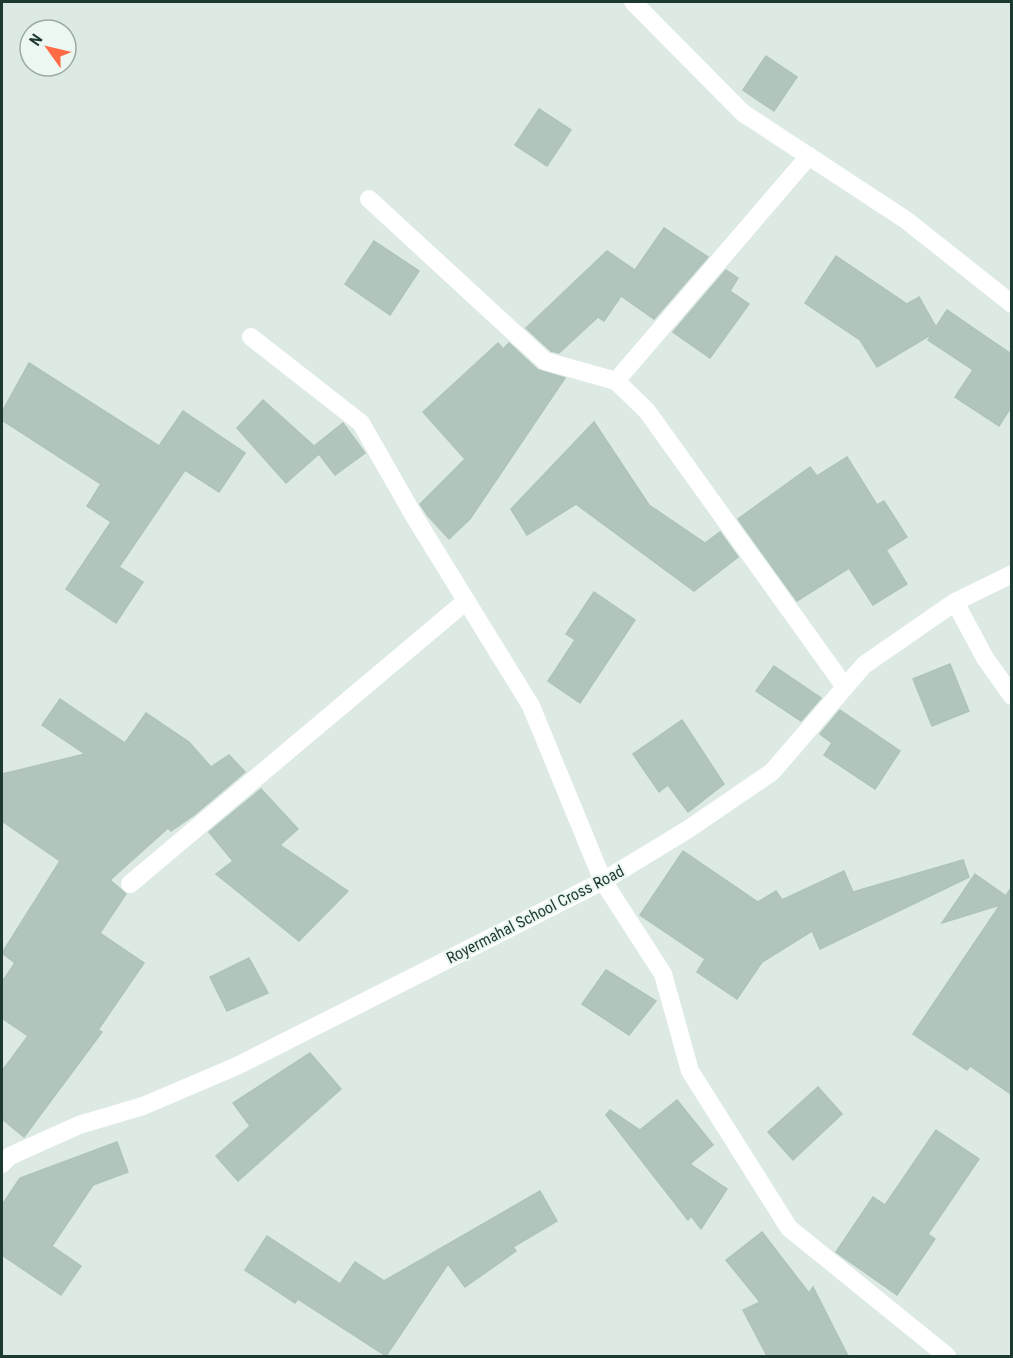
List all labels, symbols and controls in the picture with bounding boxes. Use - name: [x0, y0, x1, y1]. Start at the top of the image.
- north arrow: [18, 18, 78, 78]
- text: N: [25, 31, 47, 49]
- street label: Royermahal School Cross Road: [443, 861, 627, 968]

